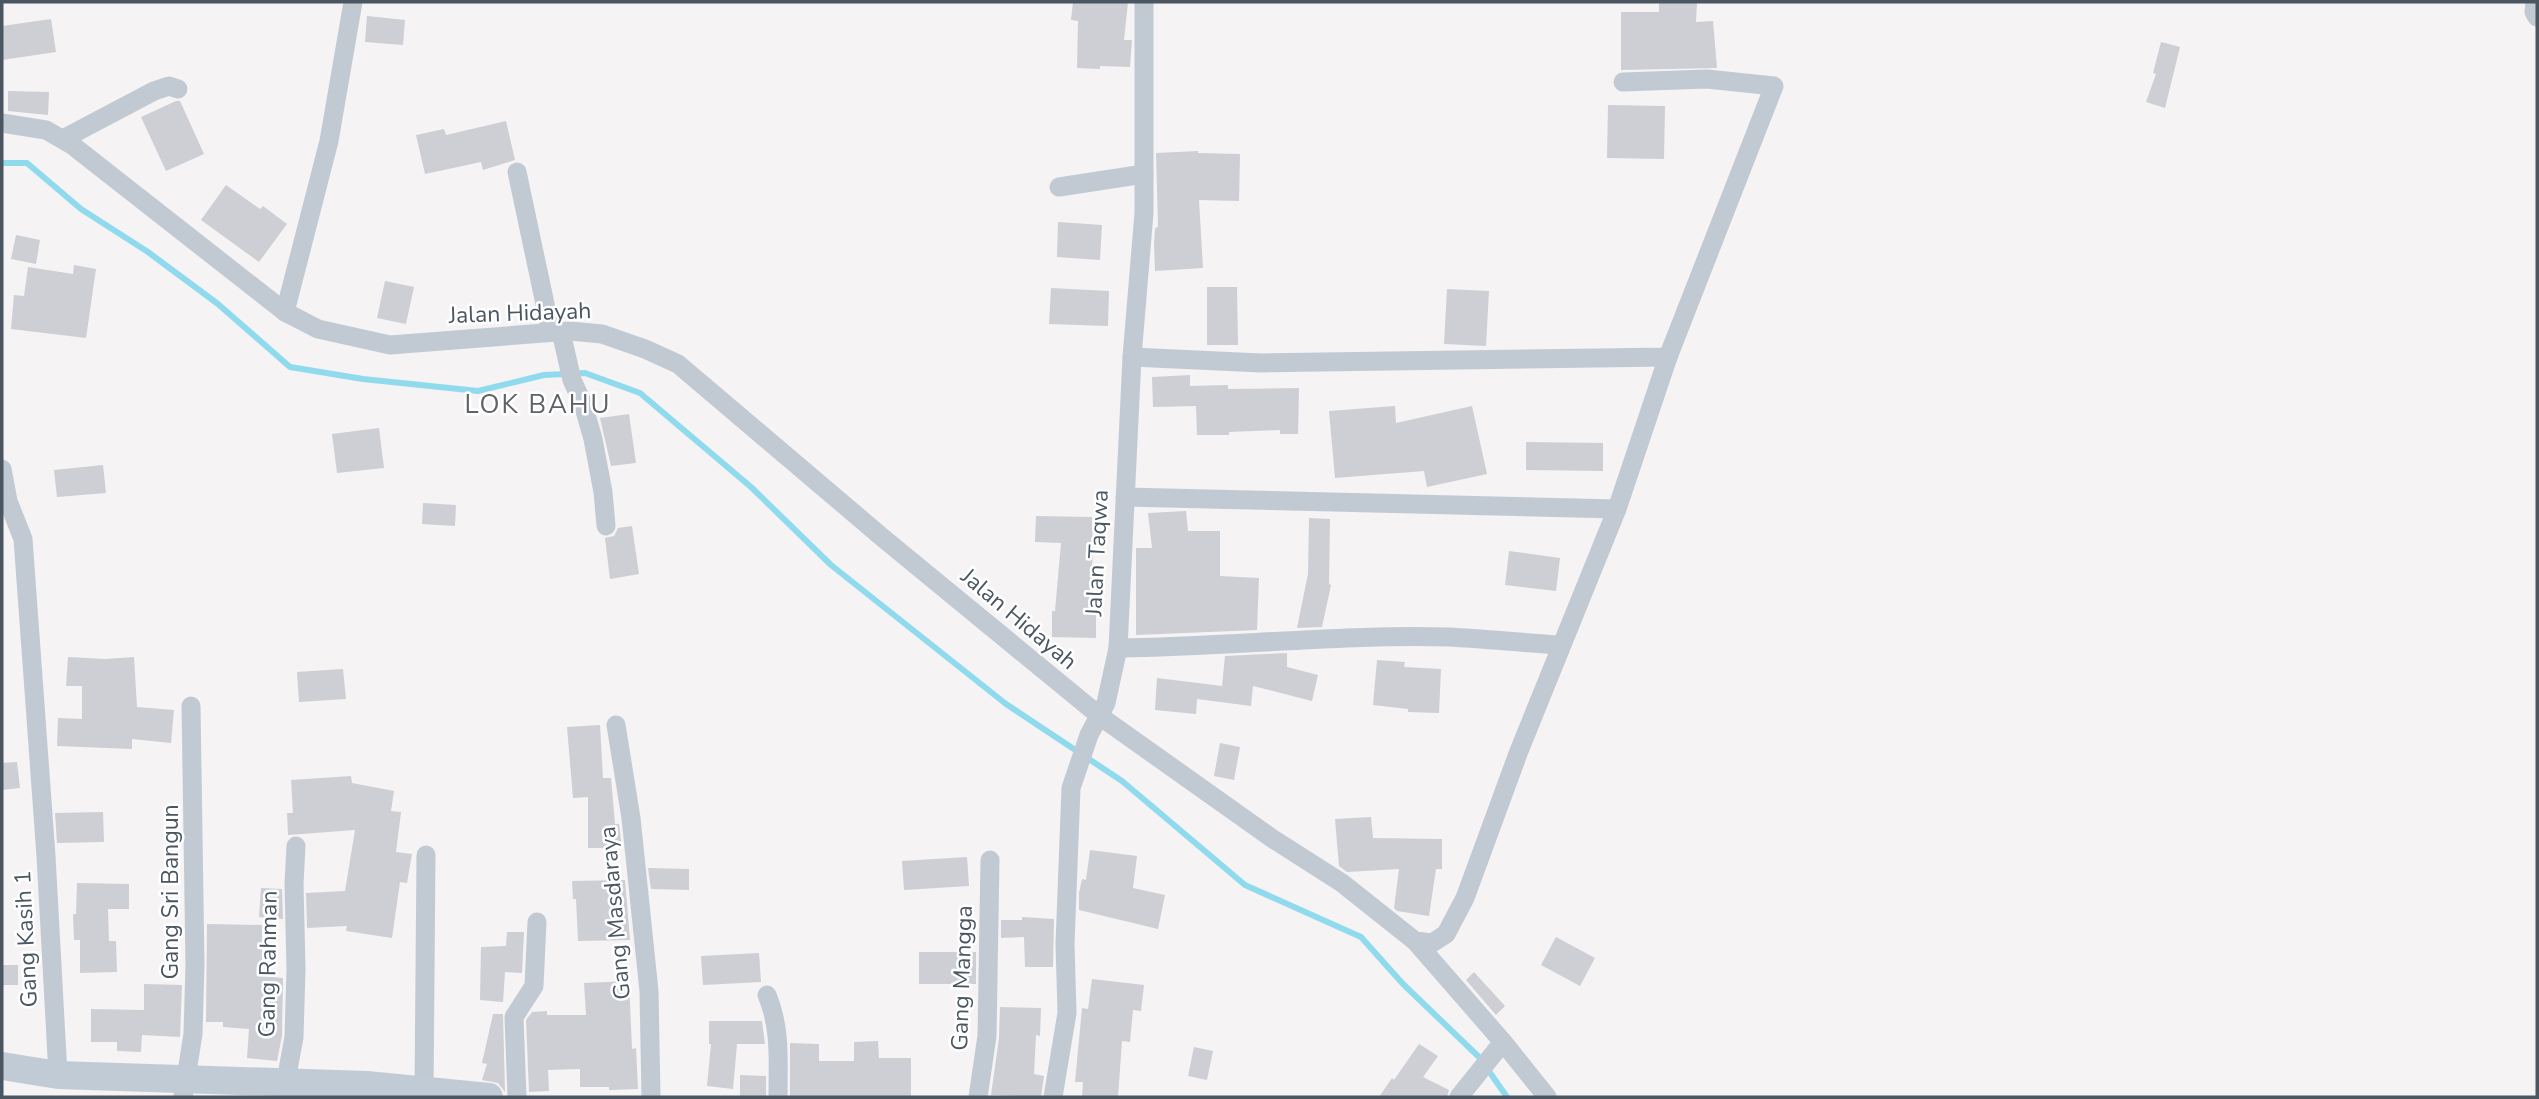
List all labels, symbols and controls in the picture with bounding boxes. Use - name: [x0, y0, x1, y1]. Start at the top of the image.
- street label: Jalan Hidayah: [447, 295, 592, 331]
- district label: LOK BAHU: [464, 387, 612, 422]
- street label: Jalan Taqwa: [1078, 489, 1116, 618]
- street label: Jalan Hidayah: [954, 561, 1084, 677]
- street label: Gang Sri Bangun: [155, 804, 186, 980]
- street label: Gang Masdaraya: [592, 825, 638, 1001]
- street label: Gang Kasih 1: [7, 870, 45, 1008]
- street label: Gang Rahman: [251, 890, 285, 1038]
- street label: Gang Mangga: [944, 905, 980, 1051]

